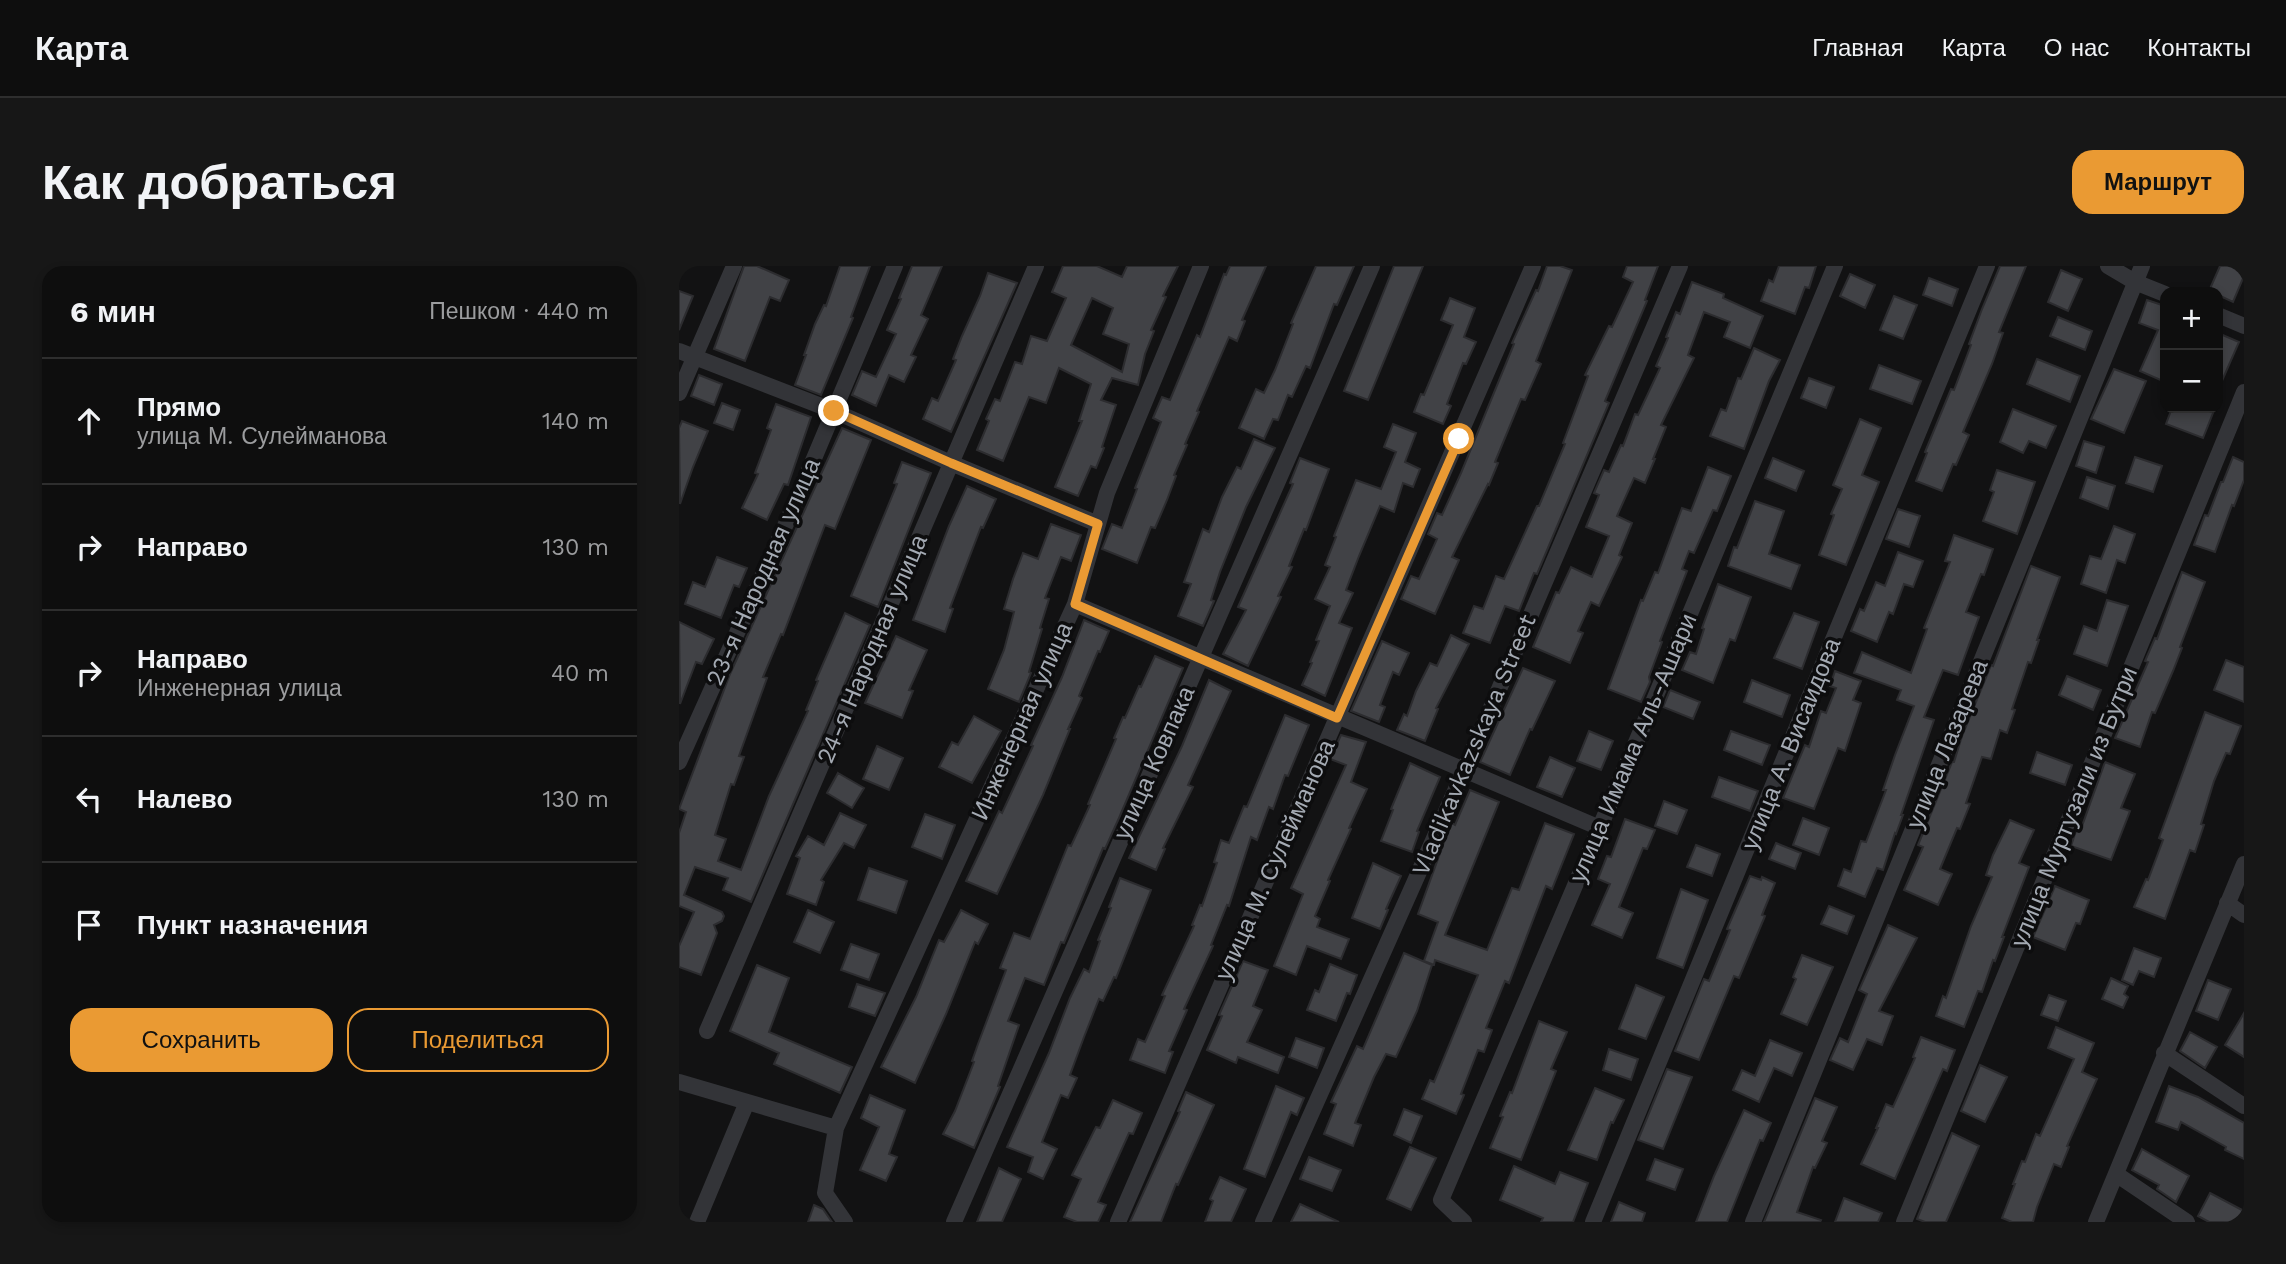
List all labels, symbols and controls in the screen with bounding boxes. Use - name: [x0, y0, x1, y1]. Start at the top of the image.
- text: Карта: [35, 29, 128, 68]
- text: Главная: [1812, 34, 1904, 62]
- text: Карта: [1942, 34, 2006, 62]
- text: О нас: [2044, 34, 2109, 62]
- text: Контакты: [2147, 34, 2251, 62]
- button: Маршрут: [2072, 150, 2244, 214]
- text: Как добраться: [42, 153, 397, 211]
- map controls: [2160, 287, 2223, 413]
- button: +: [2160, 287, 2223, 350]
- text: 6 мин: [70, 294, 156, 329]
- text: Пешком · 440 m: [429, 298, 609, 325]
- button: −: [2160, 350, 2223, 413]
- text: Прямо: [137, 392, 221, 422]
- route end: [818, 395, 849, 426]
- icon: ahead: [70, 402, 108, 440]
- text: 140 m: [542, 408, 609, 435]
- text: улица М. Сулейманова: [137, 423, 387, 450]
- route start: [1443, 423, 1474, 454]
- street label: 23-я Народная улица: [700, 453, 826, 690]
- icon: right: [70, 528, 108, 566]
- street label: 24-я Народная улица: [811, 530, 933, 768]
- text: Направо: [137, 532, 248, 562]
- text: 130 m: [543, 534, 609, 561]
- street label: улица Имама Аль-Ашари: [1564, 609, 1702, 887]
- street label: Vladikavkazskaya Street: [1406, 610, 1542, 880]
- street label: Инженерная улица: [966, 617, 1078, 824]
- street label: улица А. Висаидова: [1736, 633, 1847, 854]
- text: Направо: [137, 644, 248, 674]
- icon: right: [70, 654, 108, 692]
- street label: улица Лазарева: [1900, 655, 1994, 833]
- text: 40 m: [551, 660, 609, 687]
- street label: улица Муртузали из Бутри: [2005, 663, 2143, 951]
- text: Инженерная улица: [137, 675, 342, 702]
- street label: улица Ковпака: [1108, 681, 1201, 844]
- street label: улица М. Сулейманова: [1209, 735, 1341, 985]
- icon: left: [70, 780, 108, 818]
- text: Налево: [137, 784, 232, 814]
- text: 130 m: [543, 786, 609, 813]
- icon: arrive: [70, 906, 108, 944]
- text: Пункт назначения: [137, 910, 368, 940]
- button: Сохранить: [70, 1008, 333, 1072]
- button: Поделиться: [347, 1008, 609, 1072]

